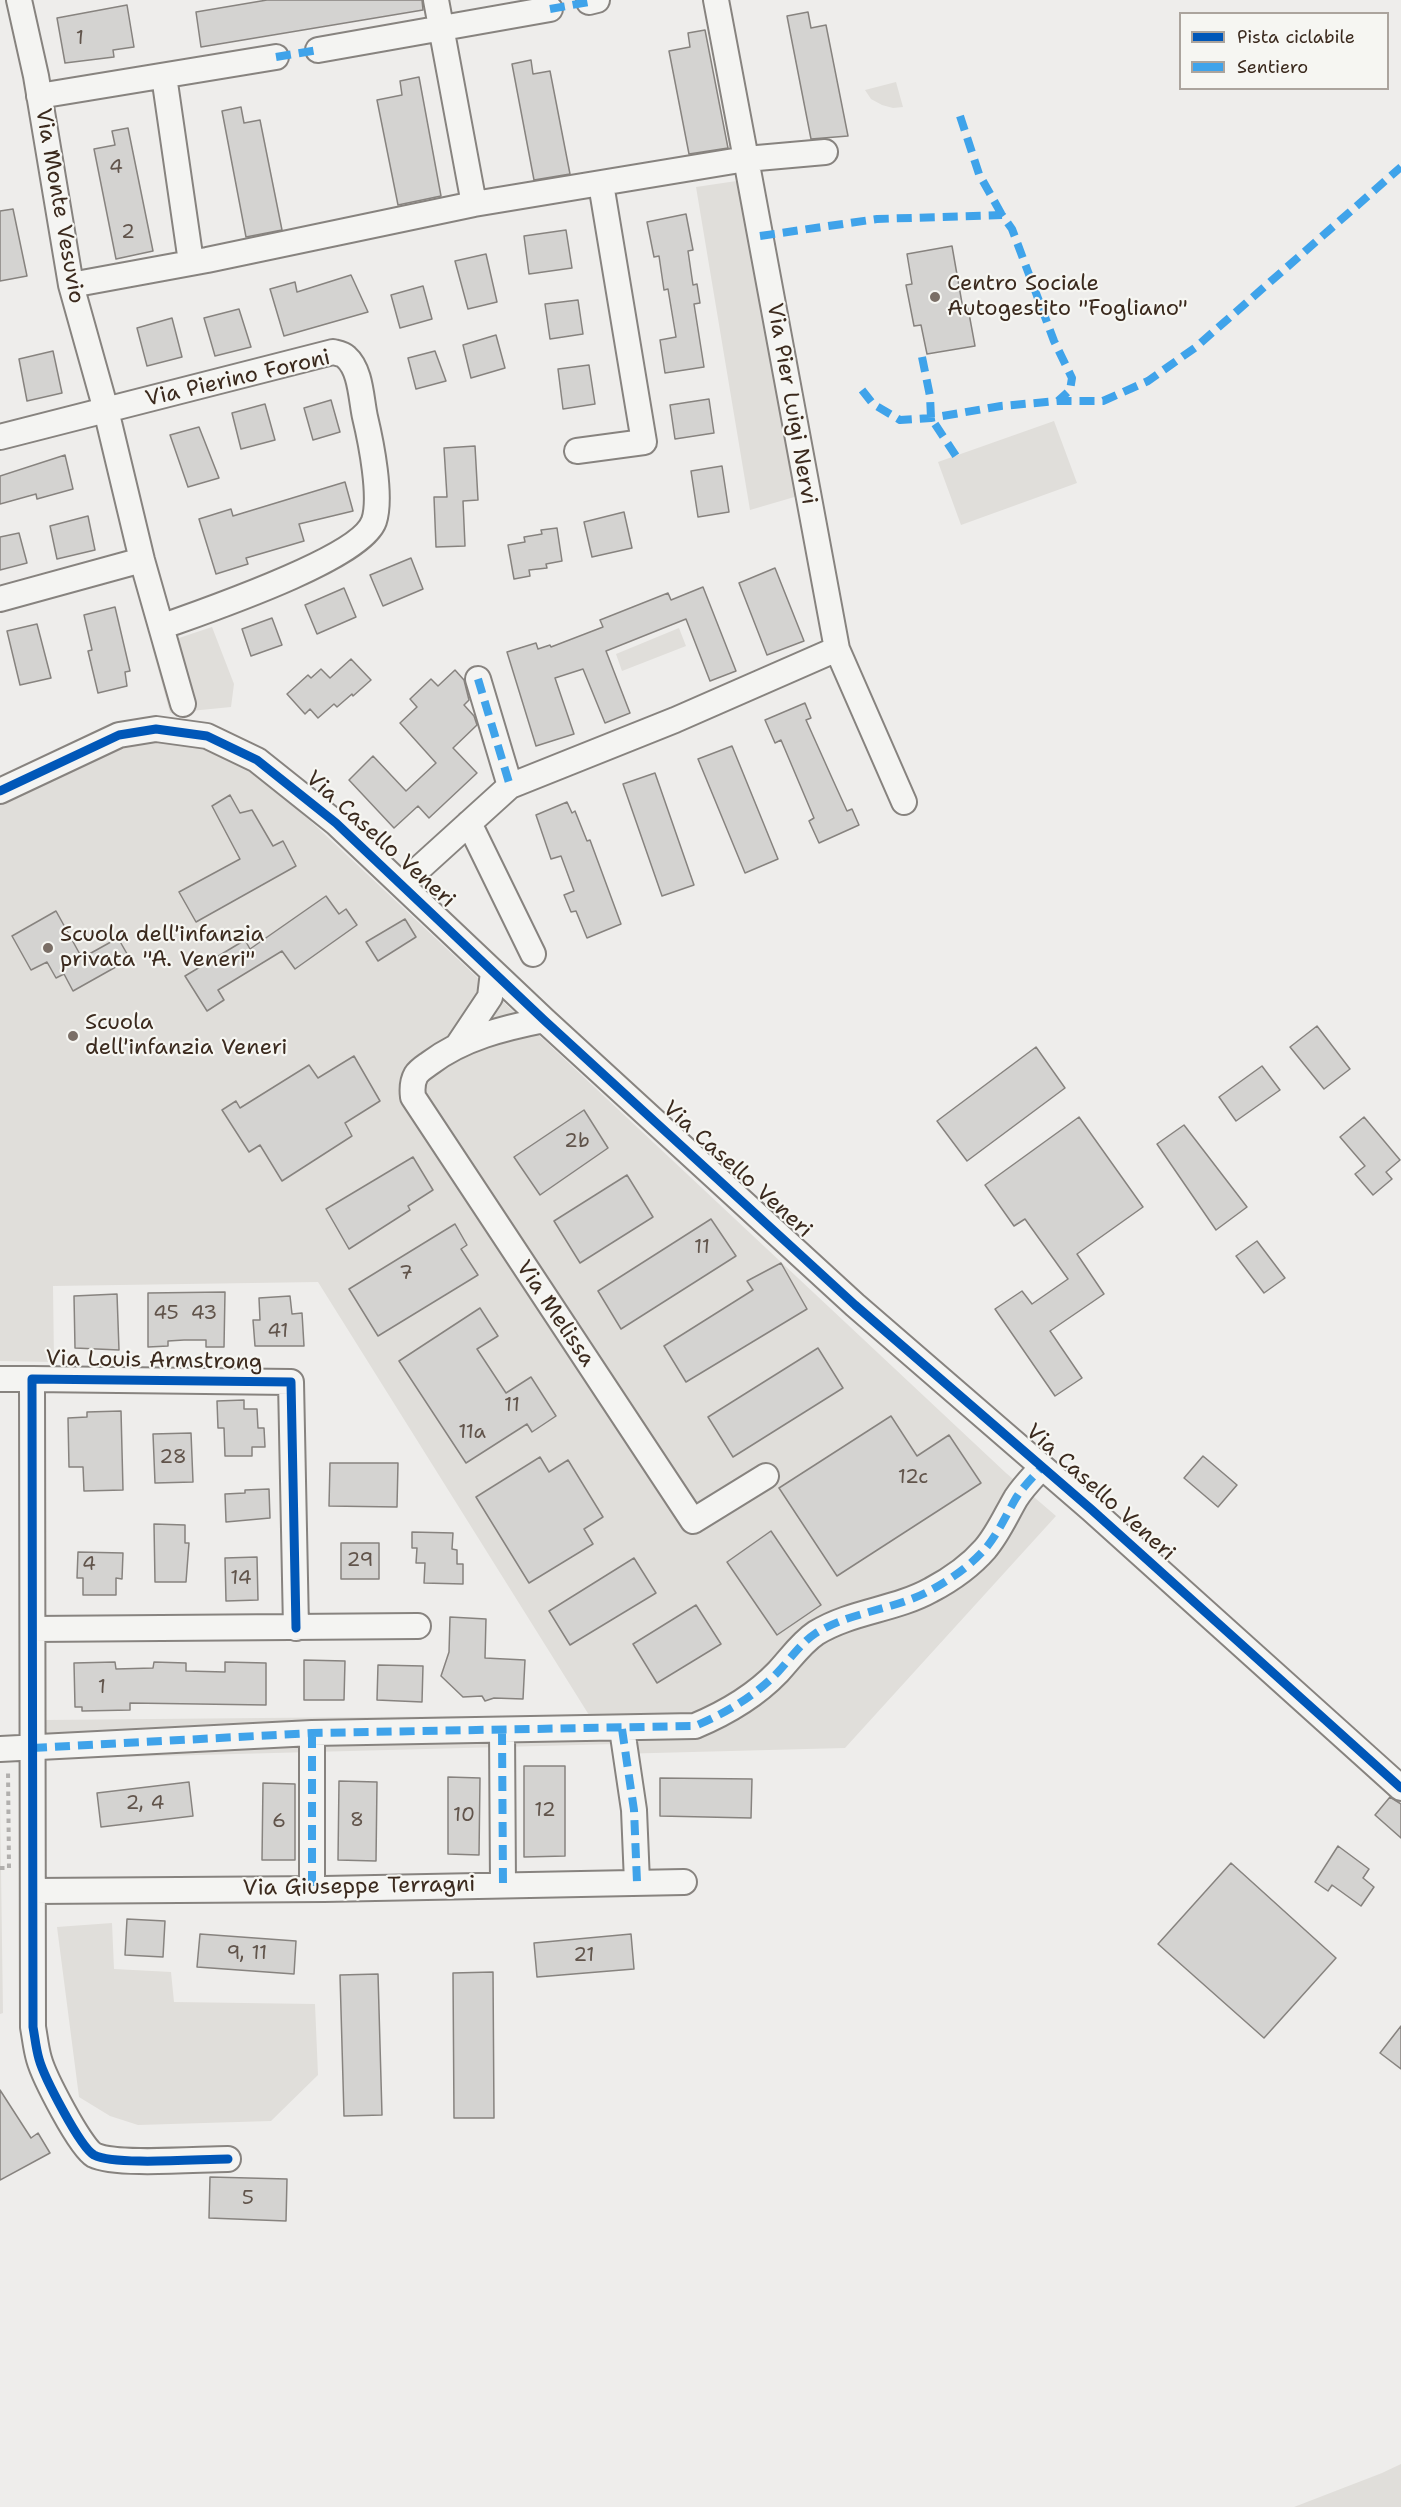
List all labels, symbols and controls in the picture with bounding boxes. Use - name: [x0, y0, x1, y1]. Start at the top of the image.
- legend: [1179, 12, 1389, 90]
- text: Pista ciclabile: [1237, 25, 1355, 49]
- house number: 1: [76, 27, 84, 51]
- text: Sentiero: [1237, 55, 1308, 79]
- street label: Via Monte Vesuvio: [29, 106, 89, 306]
- house number: 4: [109, 156, 123, 180]
- house number: 2: [121, 221, 135, 245]
- place label: Centro Sociale Autogestito "Fogliano": [947, 271, 1188, 322]
- marker: Centro Sociale Autogestito "Fogliano": [928, 290, 942, 304]
- street label: Via Pier Luigi Nervi: [760, 301, 822, 507]
- street label: Via Pierino Foroni: [143, 345, 333, 413]
- street label: Via Casello Veneri: [300, 766, 460, 914]
- place label: Scuola dell'infanzia privata "A. Veneri": [60, 922, 264, 974]
- marker: Scuola dell'infanzia privata "A. Veneri": [41, 941, 55, 955]
- place label: Scuola dell'infanzia Veneri: [85, 1010, 288, 1062]
- marker: Scuola dell'infanzia Veneri: [66, 1029, 80, 1043]
- street label: Via Casello Veneri: [657, 1096, 817, 1244]
- house number: 2b: [564, 1130, 590, 1154]
- house number: 11: [694, 1236, 710, 1260]
- street label: Via Melissa: [510, 1256, 600, 1372]
- house number: 7: [399, 1262, 413, 1286]
- house number: 45: [153, 1302, 179, 1326]
- house number: 43: [191, 1302, 217, 1326]
- house number: 41: [267, 1320, 289, 1344]
- street label: Via Louis Armstrong: [45, 1346, 263, 1376]
- house number: 11: [504, 1394, 520, 1418]
- street label: Via Casello Veneri: [1020, 1419, 1180, 1567]
- house number: 11a: [458, 1421, 486, 1445]
- house number: 28: [159, 1446, 187, 1470]
- house number: 12c: [898, 1466, 928, 1490]
- house number: 29: [347, 1549, 373, 1573]
- house number: 4: [82, 1553, 96, 1577]
- house number: 14: [230, 1567, 252, 1591]
- house number: 1: [98, 1676, 106, 1700]
- house number: 2, 4: [126, 1792, 164, 1816]
- house number: 12: [534, 1799, 556, 1823]
- house number: 10: [453, 1804, 475, 1828]
- house number: 8: [350, 1809, 364, 1833]
- house number: 6: [272, 1810, 286, 1834]
- street label: Via Giuseppe Terragni: [242, 1872, 476, 1902]
- house number: 9, 11: [227, 1942, 267, 1966]
- house number: 21: [573, 1944, 595, 1968]
- house number: 5: [242, 2187, 254, 2211]

